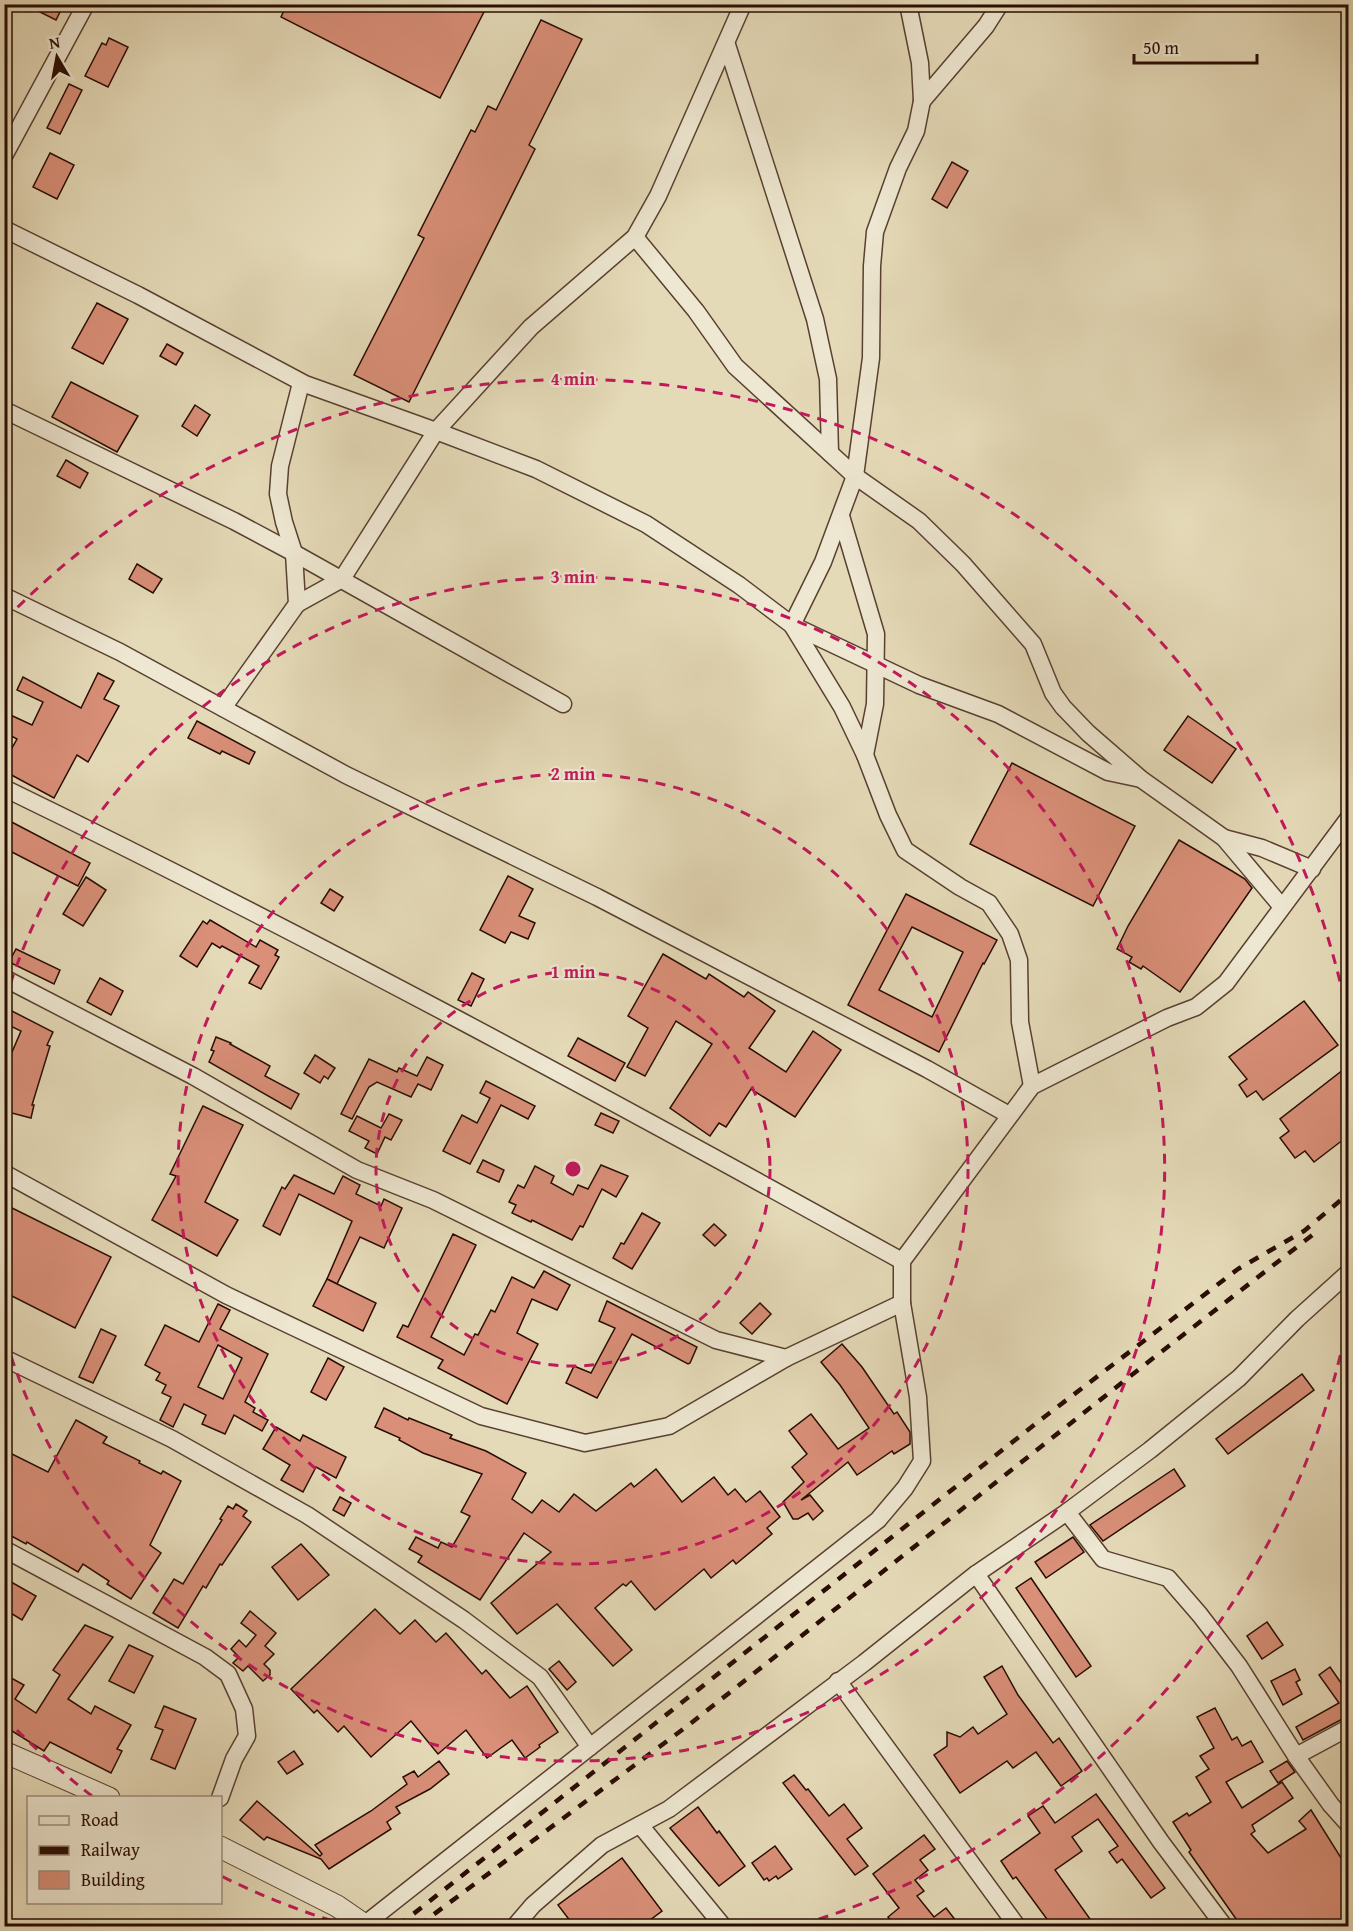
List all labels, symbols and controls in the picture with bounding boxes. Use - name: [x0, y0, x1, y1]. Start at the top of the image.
- north arrow: [27, 27, 87, 87]
- scale bar: [1134, 27, 1257, 65]
- text: N: [47, 29, 62, 55]
- text: 50 m: [1143, 34, 1179, 61]
- text: 4 min: [551, 365, 596, 392]
- text: 3 min: [551, 563, 596, 590]
- text: 2 min: [551, 760, 596, 787]
- text: 1 min: [551, 958, 596, 985]
- centre of rings: [563, 1159, 583, 1179]
- legend: [27, 1796, 222, 1904]
- text: Road: [81, 1806, 119, 1833]
- text: Railway: [81, 1836, 140, 1863]
- text: Building: [81, 1866, 145, 1893]

